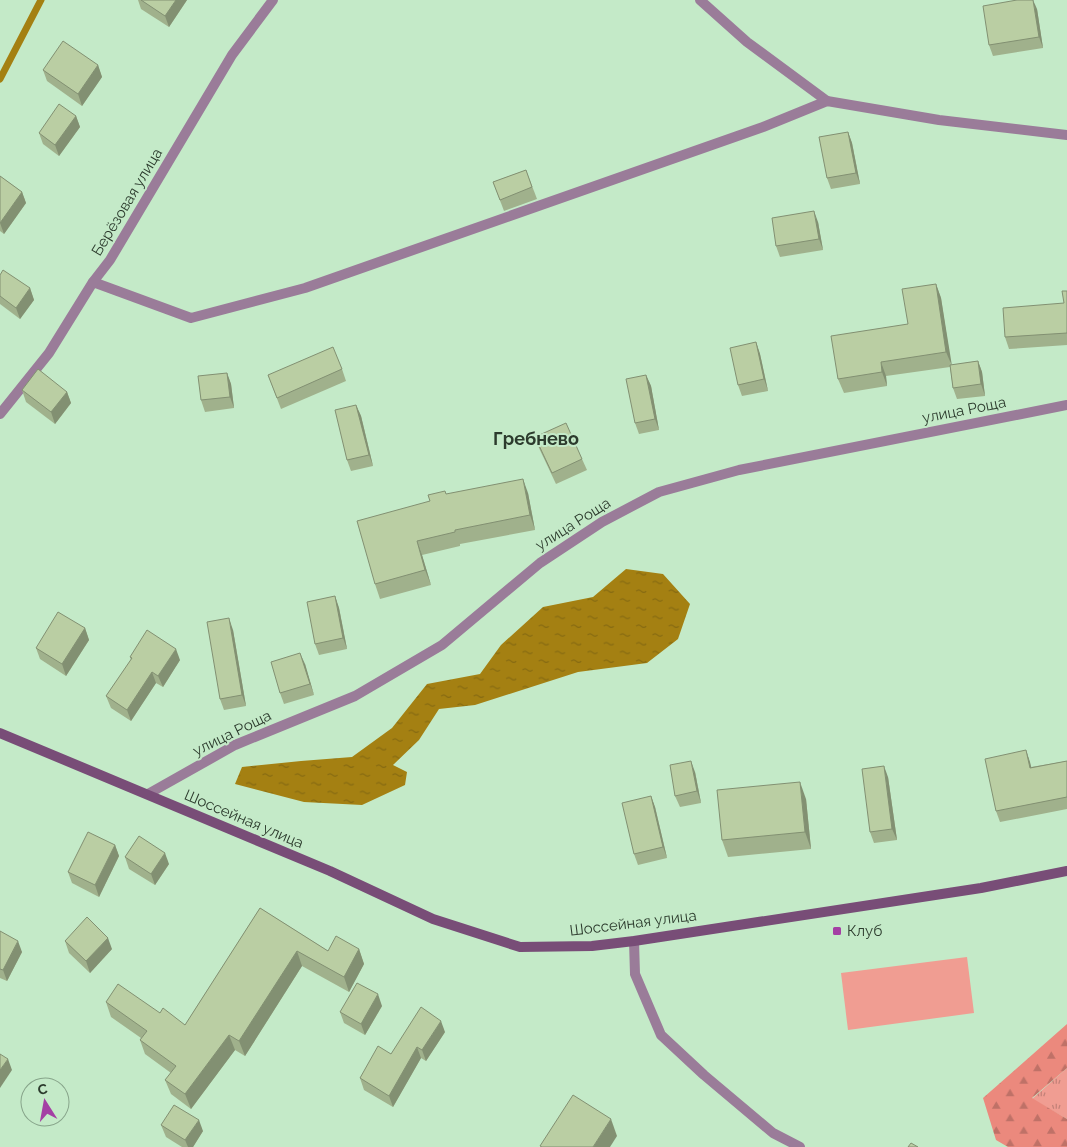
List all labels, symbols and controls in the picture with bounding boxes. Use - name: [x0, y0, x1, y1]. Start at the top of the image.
- street label: Берёзовая улица: [88, 145, 166, 259]
- street label: улица Роща: [921, 393, 1007, 427]
- district label: Гребнево: [493, 428, 579, 449]
- street label: улица Роща: [532, 494, 614, 554]
- street label: улица Роща: [190, 706, 274, 760]
- street label: Шоссейная улица: [182, 786, 306, 852]
- street label: Шоссейная улица: [568, 906, 698, 940]
- place label: Клуб: [847, 922, 882, 940]
- marker: Клуб: [831, 925, 843, 937]
- north arrow: [20, 1077, 70, 1127]
- text: С: [36, 1080, 49, 1098]

